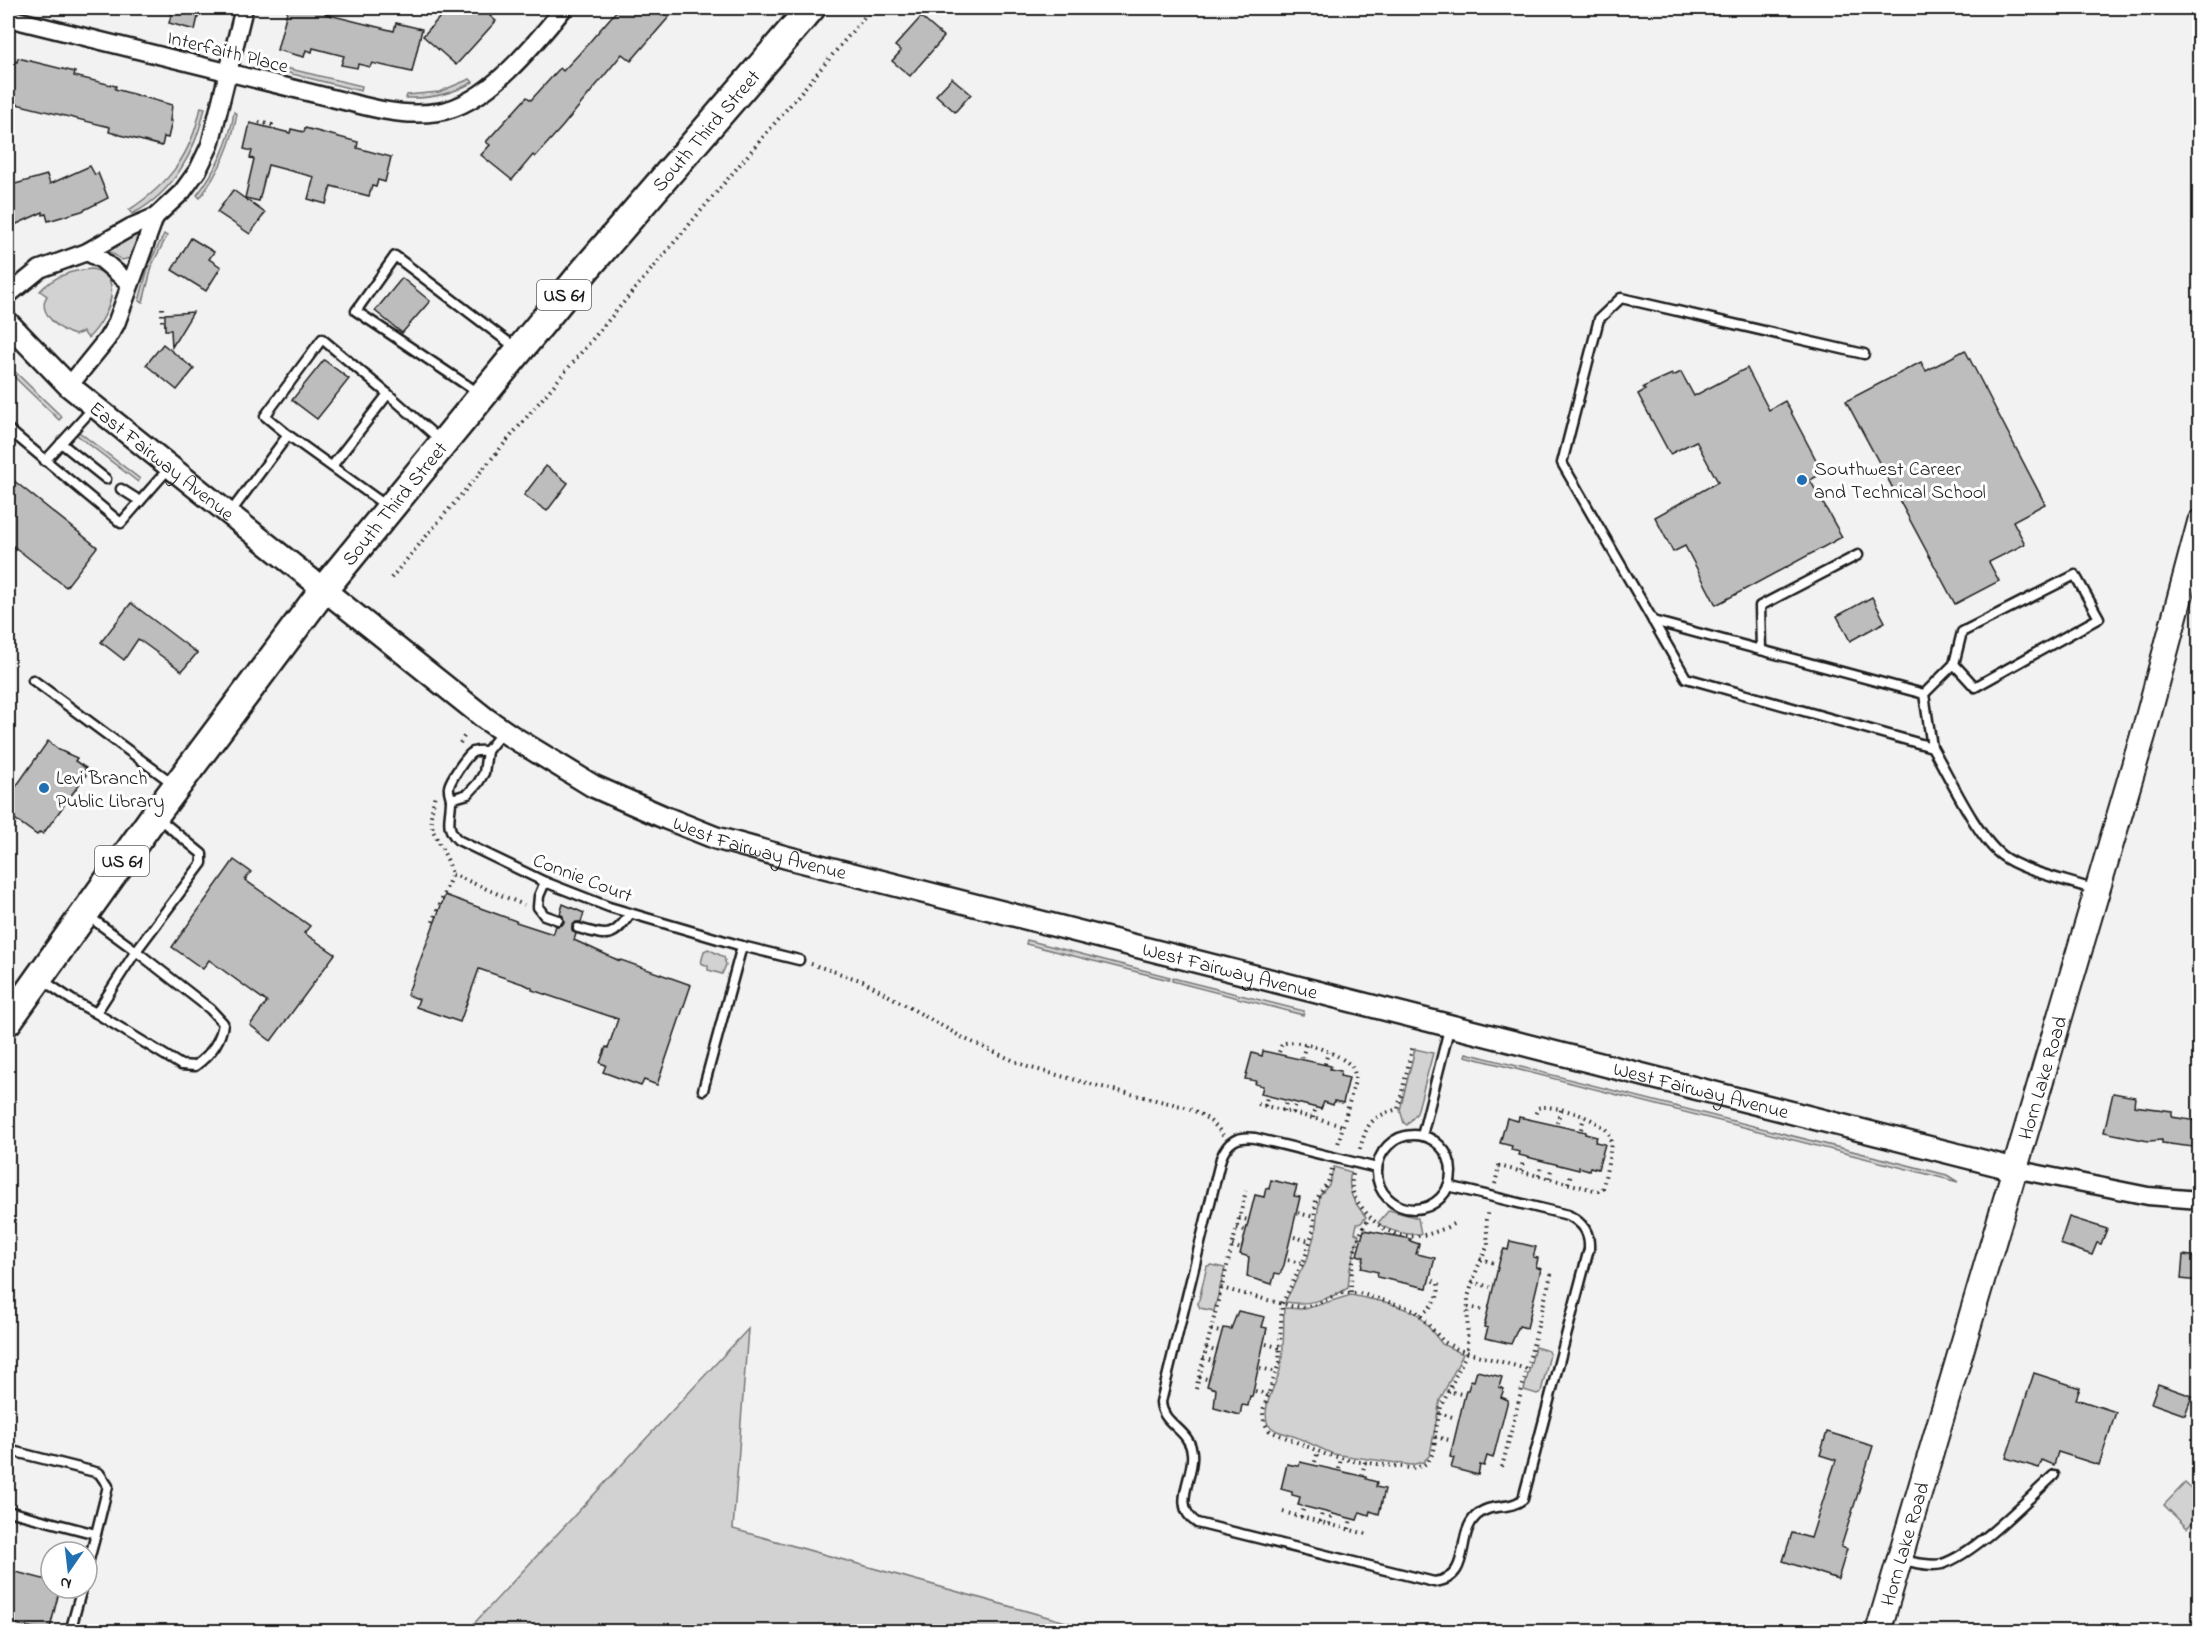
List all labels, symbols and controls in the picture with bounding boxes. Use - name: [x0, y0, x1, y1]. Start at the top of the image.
- street label: Interfaith Place: [164, 24, 291, 82]
- street label: South Third Street: [646, 64, 769, 199]
- road number: US 61: [537, 280, 591, 310]
- street label: East Fairway Avenue: [82, 395, 239, 529]
- street label: South Third Street: [336, 436, 456, 573]
- place label: Southwest Career and Technical School: [1814, 456, 1986, 508]
- marker: Southwest Career and Technical School: [1795, 473, 1809, 487]
- place label: Levi Branch Public Library: [56, 765, 164, 817]
- marker: Levi Branch Public Library: [37, 781, 51, 795]
- street label: West Fairway Avenue: [668, 810, 849, 889]
- road number: US 61: [95, 846, 149, 876]
- street label: Connie Court: [528, 847, 636, 912]
- street label: West Fairway Avenue: [1139, 936, 1320, 1009]
- street label: Horn Lake Road: [2012, 1013, 2076, 1144]
- street label: West Fairway Avenue: [1610, 1056, 1791, 1128]
- street label: Horn Lake Road: [1874, 1479, 1938, 1610]
- north arrow: [39, 1540, 99, 1600]
- text: N: [58, 1570, 74, 1596]

